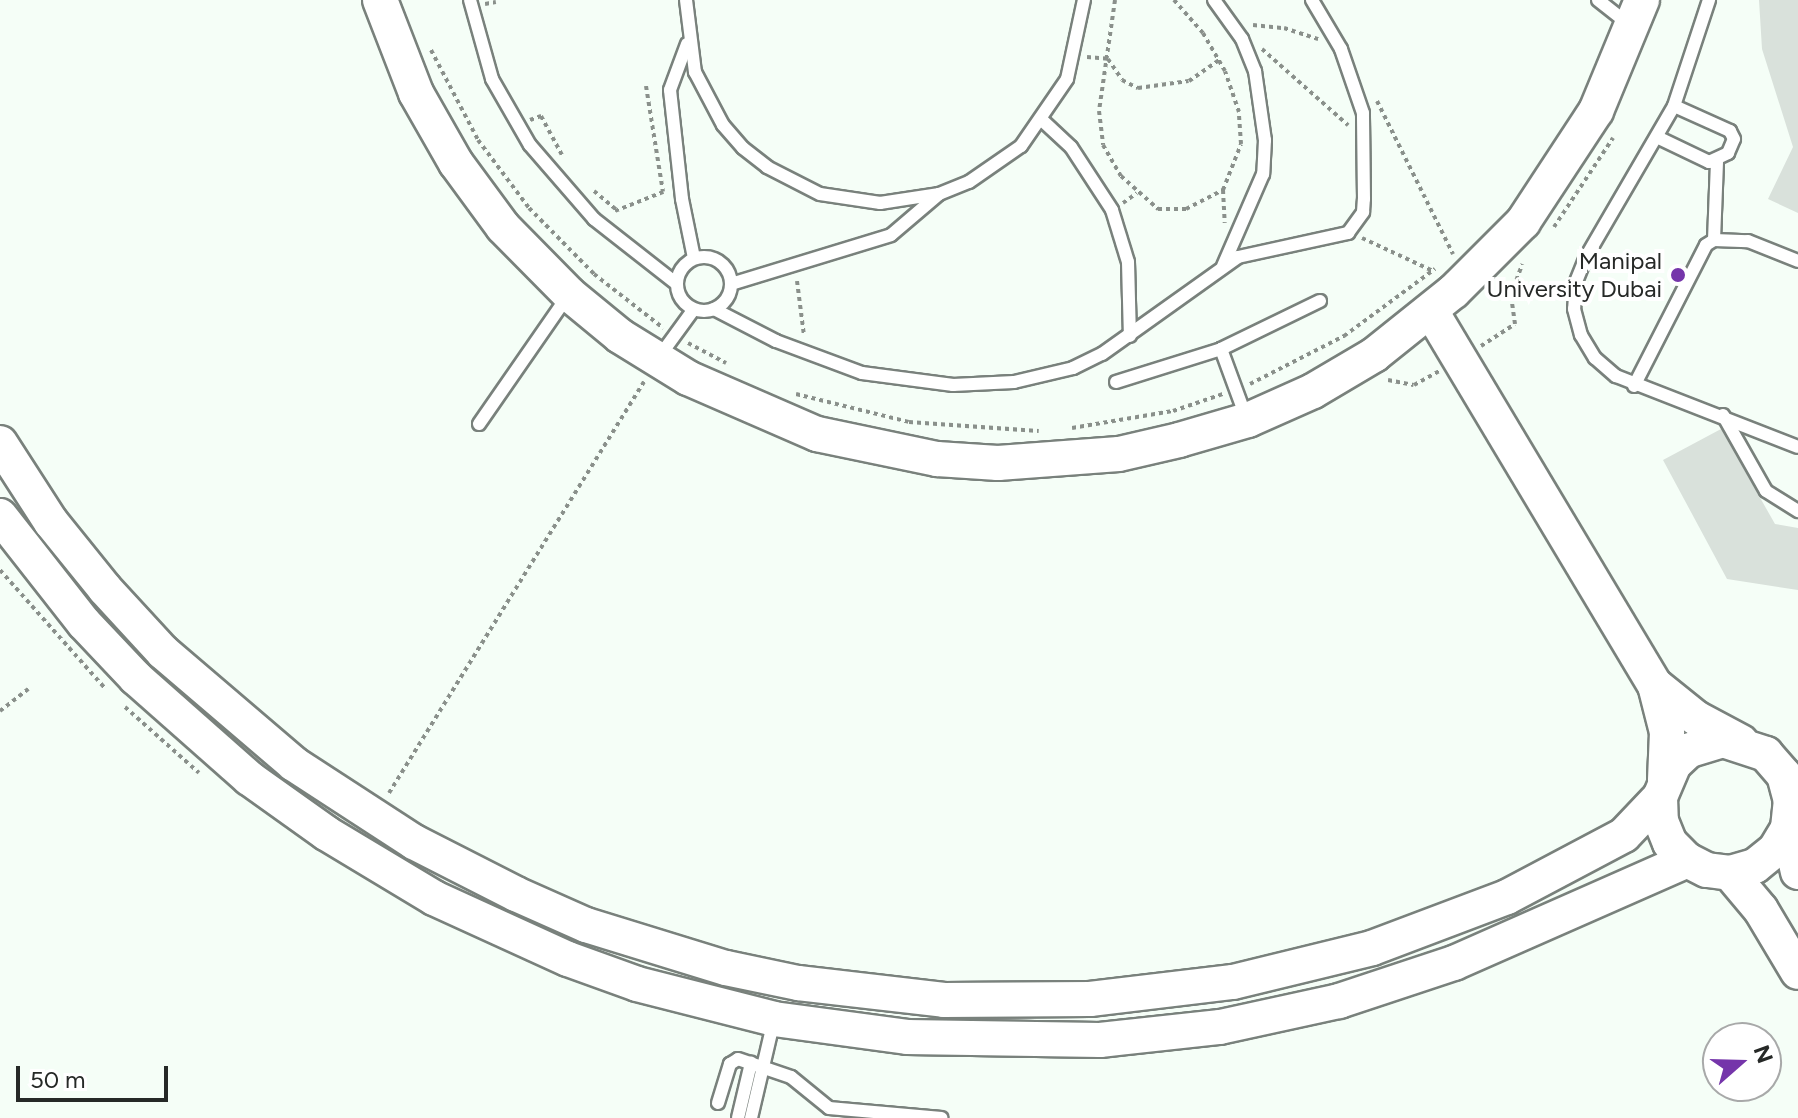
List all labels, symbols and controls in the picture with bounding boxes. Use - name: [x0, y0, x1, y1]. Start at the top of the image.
- place label: Manipal University Dubai: [1487, 247, 1662, 303]
- marker: Manipal University Dubai: [1669, 266, 1687, 284]
- north arrow: [1702, 1022, 1782, 1102]
- text: N: [1748, 1042, 1779, 1067]
- scale bar: [20, 1050, 172, 1100]
- text: 50 m: [30, 1065, 86, 1094]

